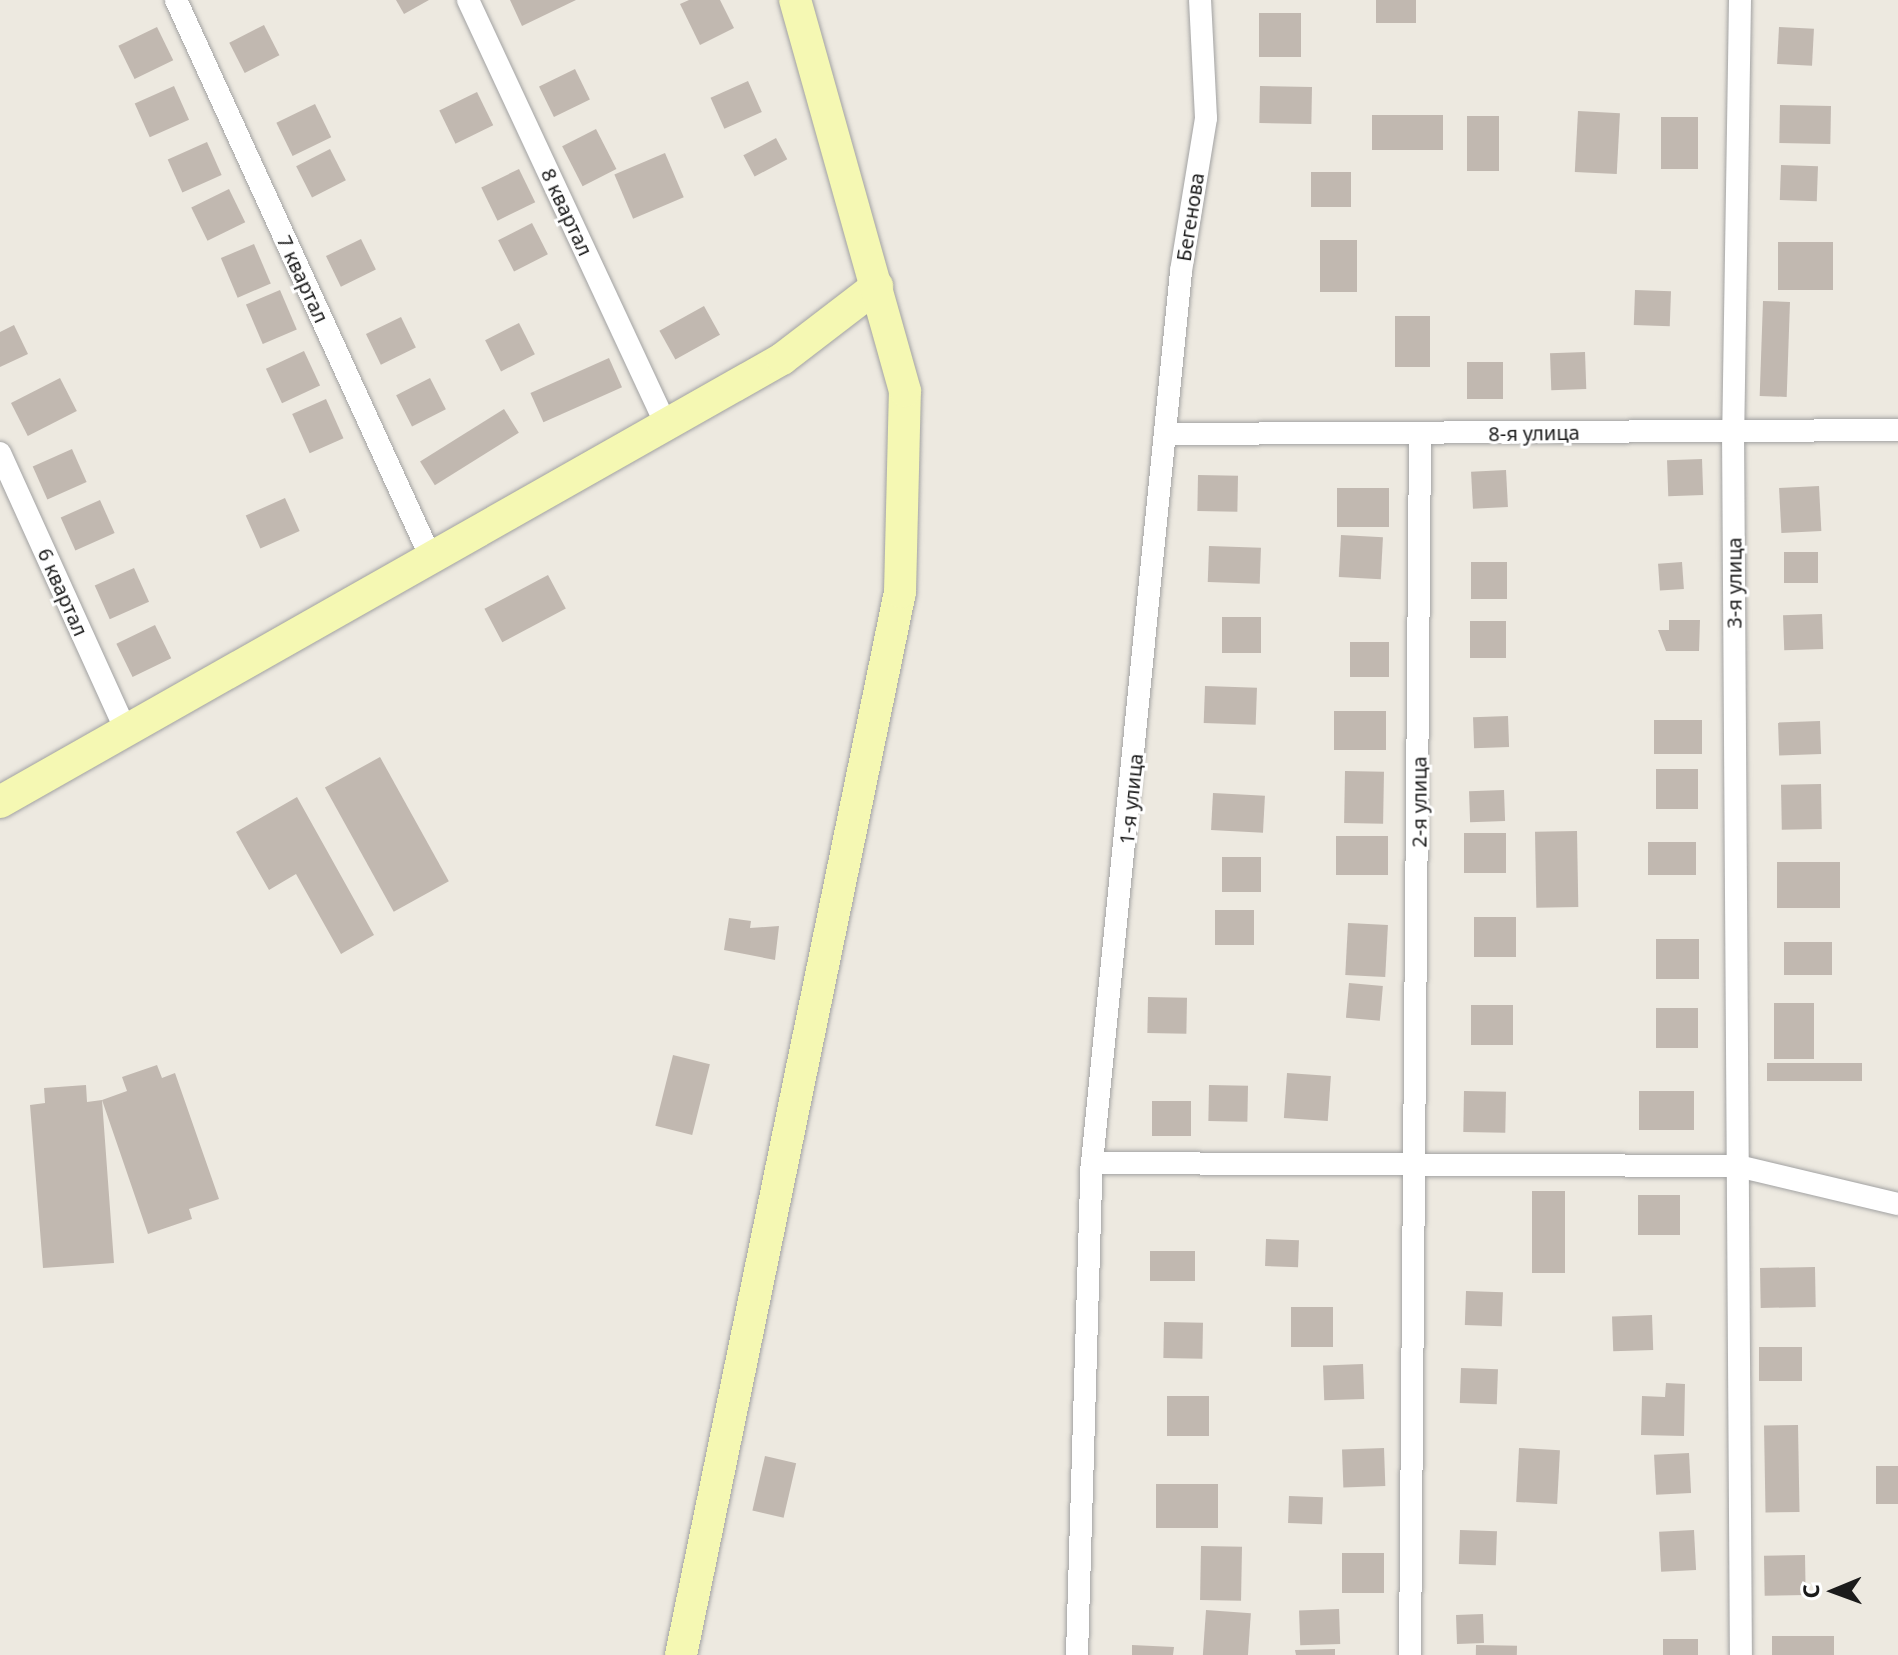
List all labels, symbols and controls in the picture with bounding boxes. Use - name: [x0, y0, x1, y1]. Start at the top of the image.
- street label: 8 квартал: [536, 164, 598, 260]
- street label: Бегенова: [1171, 171, 1209, 263]
- street label: 7 квартал: [272, 231, 334, 327]
- street label: 8-я улица: [1488, 420, 1580, 446]
- street label: 3-я улица: [1722, 537, 1746, 629]
- street label: 6 квартал: [33, 544, 93, 640]
- street label: 1-я улица: [1114, 752, 1148, 846]
- street label: 2-я улица: [1407, 756, 1431, 848]
- north arrow: [1794, 1551, 1874, 1631]
- text: С: [1795, 1584, 1825, 1599]

